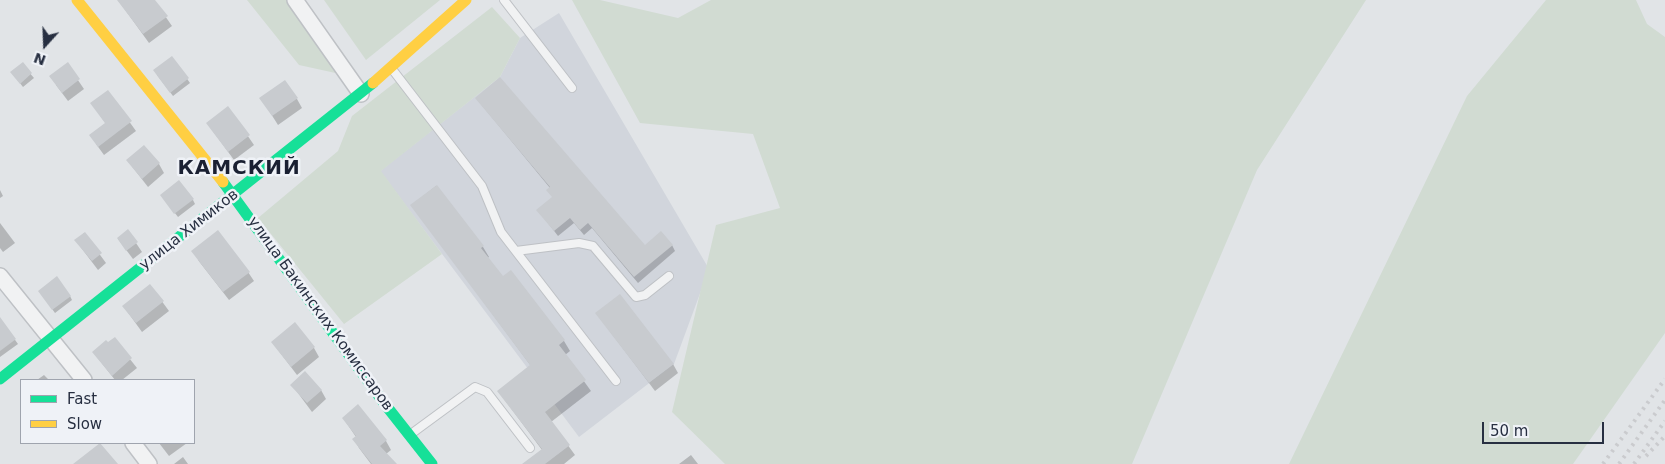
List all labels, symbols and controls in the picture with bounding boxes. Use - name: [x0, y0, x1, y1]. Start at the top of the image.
- north arrow: [20, 20, 70, 70]
- text: N: [32, 50, 48, 69]
- district label: КАМСКИЙ: [177, 157, 301, 181]
- street label: улица Химиков: [136, 186, 242, 274]
- street label: улица Бакинских Комиссаров: [244, 214, 396, 414]
- legend: [20, 379, 195, 444]
- text: Fast: [67, 390, 97, 408]
- scale bar: [1485, 412, 1608, 444]
- text: Slow: [67, 415, 102, 433]
- text: 50 m: [1490, 422, 1528, 440]

